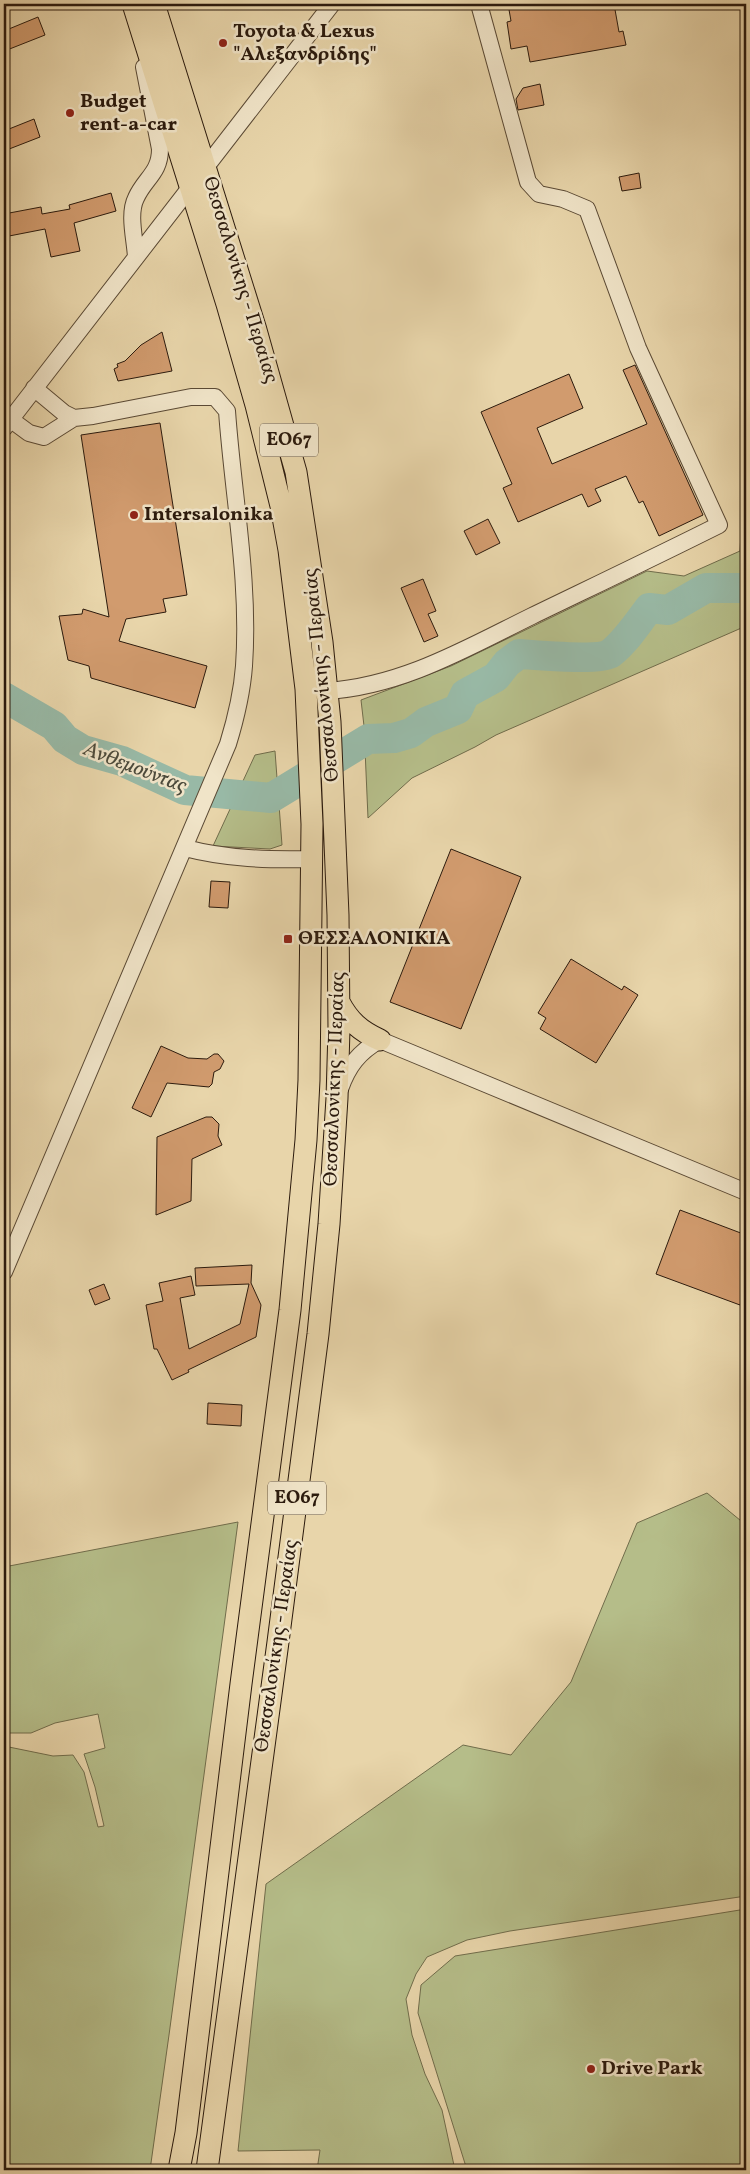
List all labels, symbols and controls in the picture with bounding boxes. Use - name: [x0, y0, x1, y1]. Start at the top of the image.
- place label: Toyota & Lexus "Αλεξανδρίδης": [233, 18, 377, 69]
- marker: Toyota & Lexus "Αλεξανδρίδης": [217, 37, 229, 49]
- place label: Budget rent-a-car: [80, 88, 177, 139]
- marker: Budget rent-a-car: [64, 107, 76, 119]
- street label: Θεσσαλονίκης - Περαίας: [195, 173, 285, 387]
- road number: ΕΟ67: [260, 424, 318, 456]
- place label: Intersalonika: [144, 501, 273, 529]
- marker: Intersalonika: [128, 509, 140, 521]
- street label: Θεσσαλονίκης - Περαίας: [297, 567, 347, 783]
- water label: Ανθεμούντας: [78, 735, 191, 801]
- place label: ΘΕΣΣΑΛΟΝΙΚΙΑ: [298, 925, 450, 953]
- marker: ΘΕΣΣΑΛΟΝΙΚΙΑ: [282, 933, 294, 945]
- street label: Θεσσαλονίκης - Περαίας: [317, 971, 353, 1187]
- road number: ΕΟ67: [268, 1482, 326, 1515]
- street label: Θεσσαλονίκης - Περαίας: [248, 1538, 306, 1754]
- place label: Drive Park: [601, 2055, 703, 2083]
- marker: Drive Park: [585, 2063, 597, 2075]

